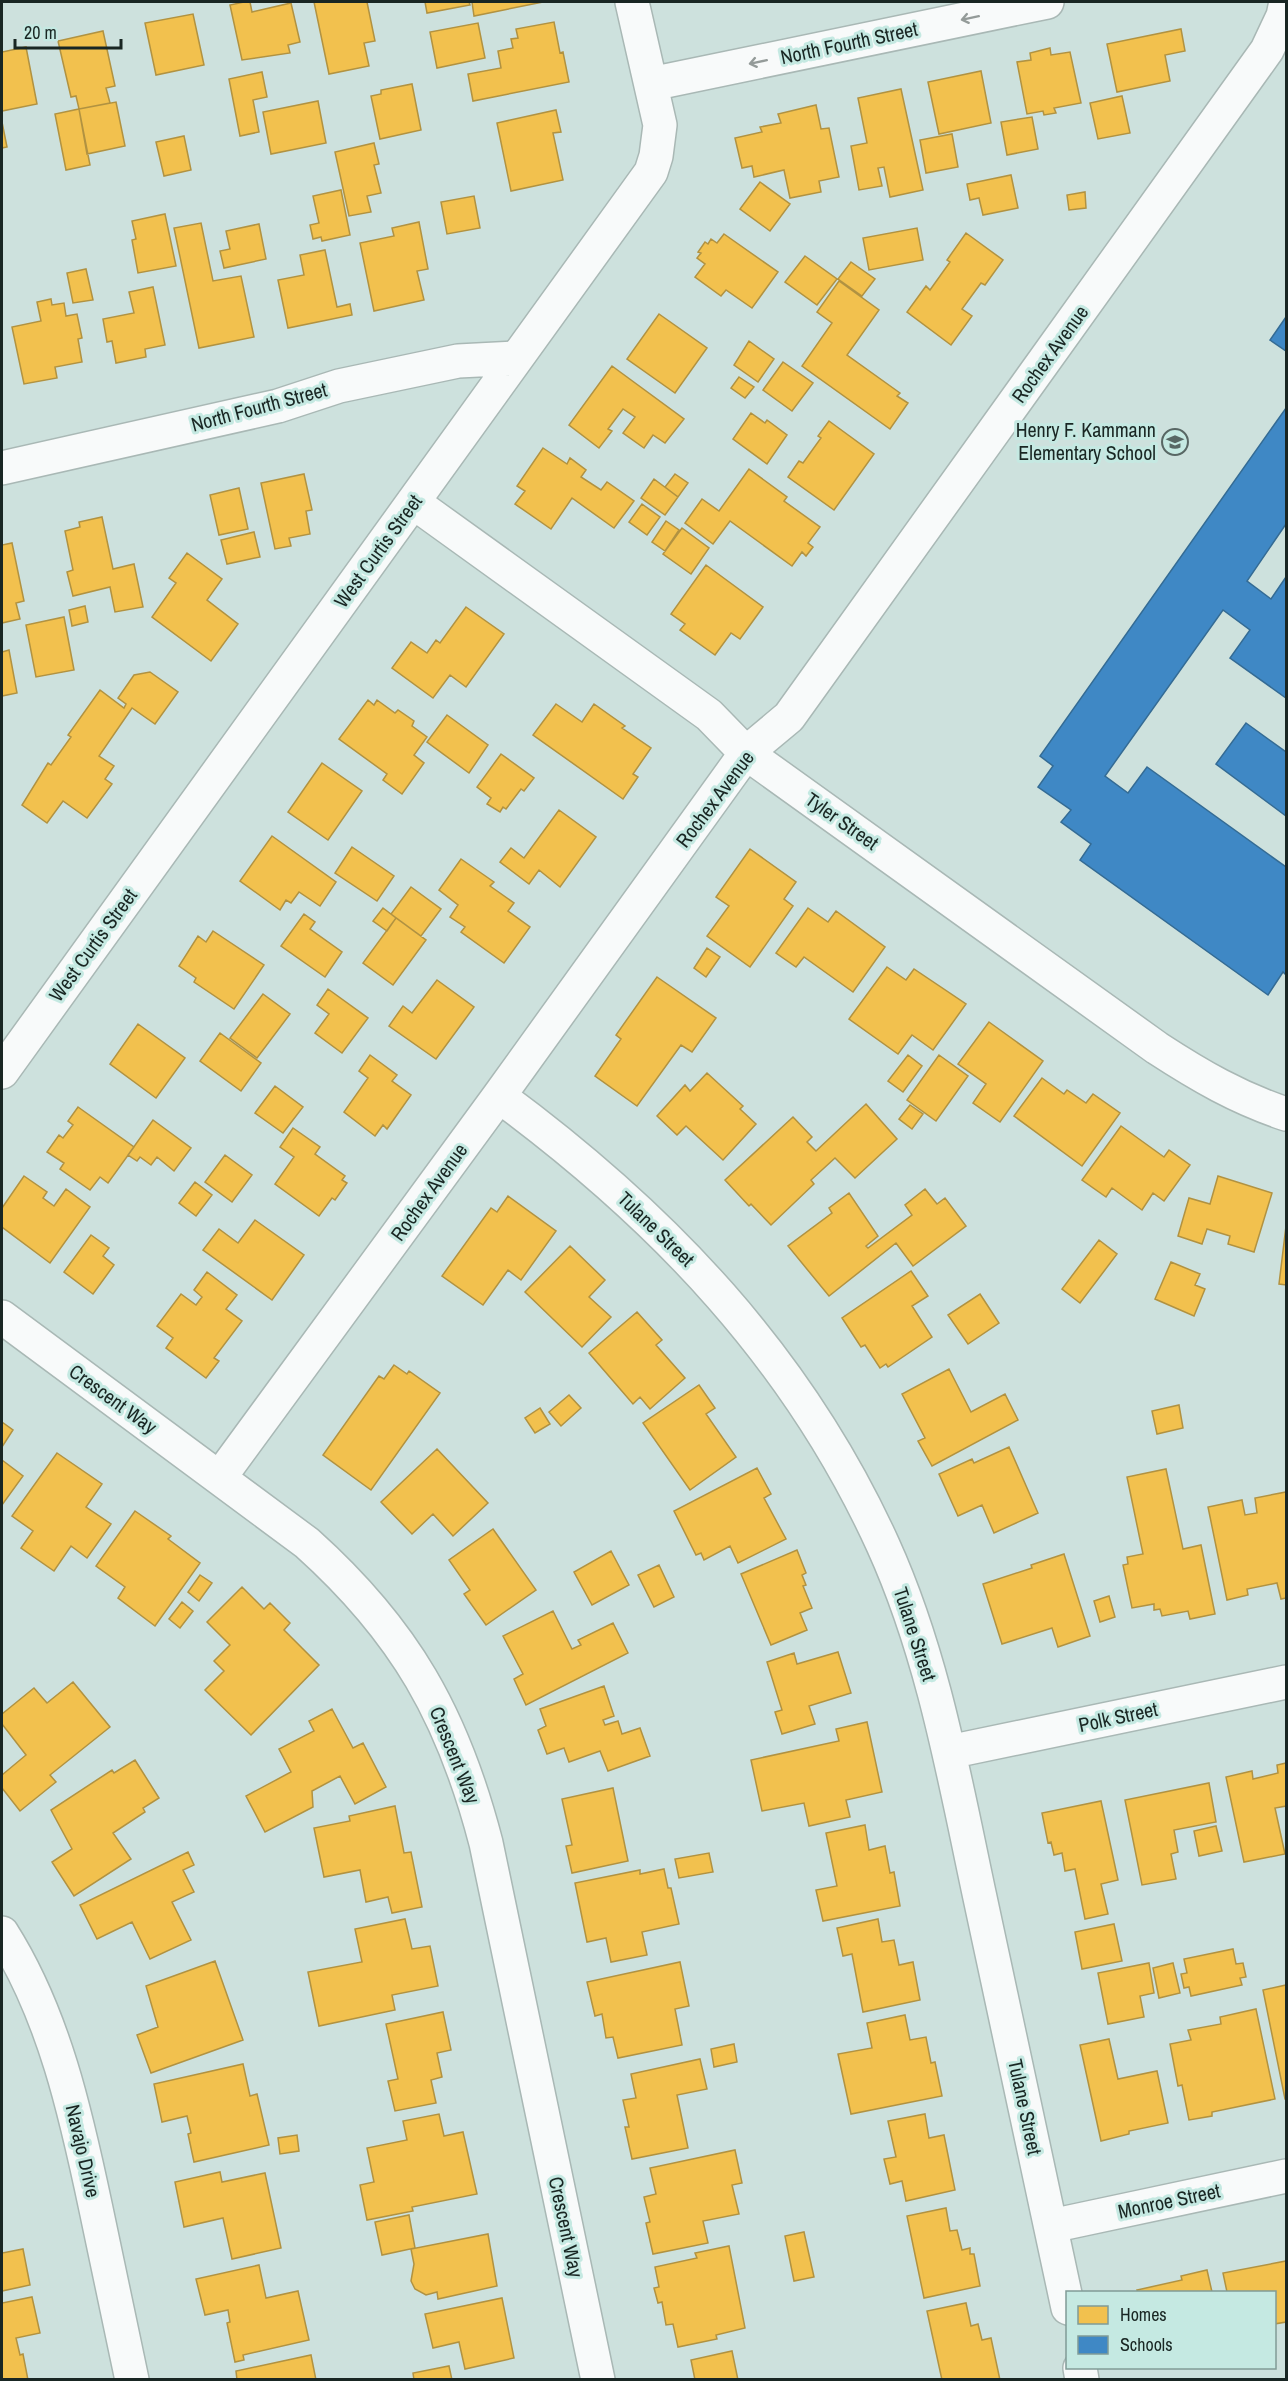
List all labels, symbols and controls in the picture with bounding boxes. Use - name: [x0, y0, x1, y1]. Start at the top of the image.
- scale bar: [15, 12, 122, 50]
- one-way arrow: [960, 13, 980, 24]
- street label: North Fourth Street: [778, 15, 920, 70]
- text: 20 m: [24, 20, 57, 45]
- one-way arrow: [749, 57, 768, 68]
- street label: Rochex Avenue: [1005, 299, 1094, 408]
- street label: North Fourth Street: [188, 375, 330, 438]
- place label: Henry F. Kammann Elementary School: [1016, 416, 1156, 466]
- school or university icon: Henry F. Kammann Elementary School: [1160, 427, 1190, 457]
- street label: West Curtis Street: [327, 488, 428, 613]
- street label: Rochex Avenue: [669, 745, 760, 853]
- street label: Tyler Street: [800, 785, 885, 856]
- street label: West Curtis Street: [42, 882, 143, 1007]
- street label: Rochex Avenue: [384, 1137, 473, 1246]
- street label: Tulane Street: [612, 1185, 701, 1272]
- street label: Crescent Way: [64, 1358, 163, 1440]
- street label: Tulane Street: [888, 1584, 943, 1685]
- street label: Polk Street: [1076, 1695, 1160, 1738]
- street label: Crescent Way: [424, 1702, 487, 1808]
- street label: Tulane Street: [1002, 2057, 1049, 2158]
- street label: Navajo Drive: [60, 2102, 107, 2200]
- street label: Crescent Way: [543, 2174, 591, 2281]
- street label: Monroe Street: [1115, 2176, 1223, 2225]
- legend: [1066, 2291, 1276, 2369]
- text: Homes: [1120, 2302, 1167, 2327]
- text: Schools: [1120, 2332, 1173, 2357]

